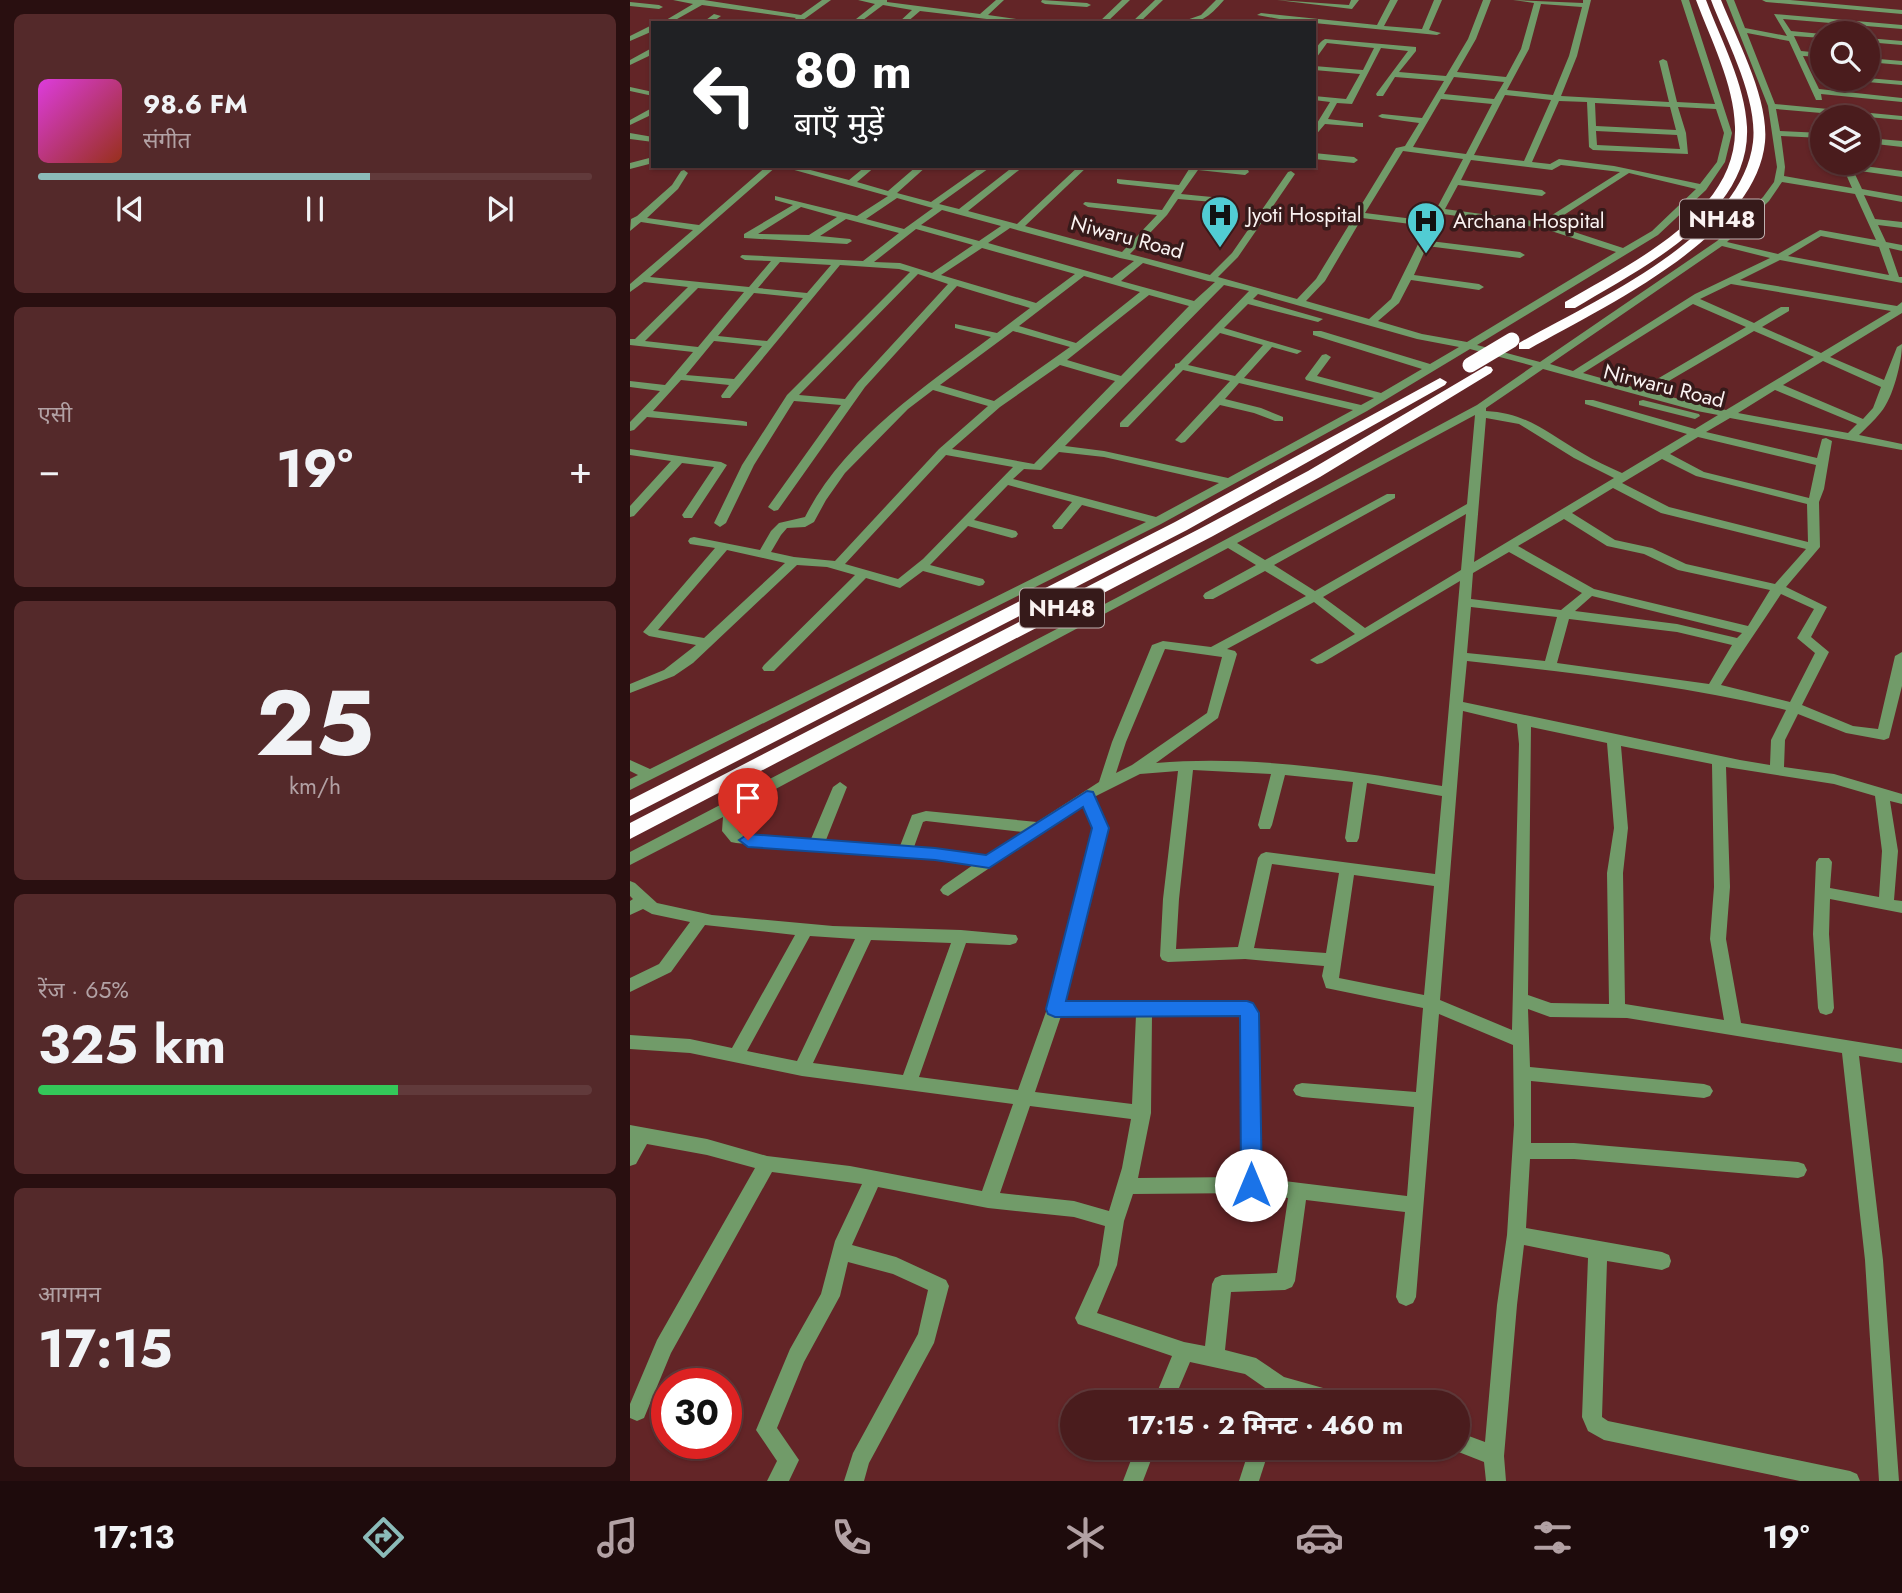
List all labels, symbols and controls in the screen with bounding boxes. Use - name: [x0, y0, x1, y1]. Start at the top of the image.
- map controls: [1810, 21, 1880, 175]
- button: search: [1810, 21, 1880, 91]
- text: 80 m: [794, 36, 912, 106]
- icon: left: [679, 49, 770, 140]
- text: 98.6 FM: [143, 85, 247, 123]
- text: बाएँ मुड़ें: [794, 101, 884, 147]
- button: layers: [1810, 105, 1880, 175]
- text: संगीत: [143, 123, 191, 157]
- icon: previous: [111, 190, 149, 228]
- icon: pause: [296, 190, 334, 228]
- icon: next: [481, 190, 519, 228]
- hospital icon: Jyoti Hospital: [1199, 194, 1241, 249]
- place label: Jyoti Hospital: [1244, 200, 1362, 230]
- hospital icon: Archana Hospital: [1405, 200, 1447, 255]
- road number: NH48: [1680, 200, 1764, 238]
- place label: Archana Hospital: [1453, 206, 1605, 236]
- street label: Niwaru Road: [1067, 208, 1187, 266]
- street label: Nirwaru Road: [1600, 356, 1728, 416]
- text: एसी: [38, 397, 72, 431]
- text: 19°: [276, 431, 353, 507]
- text: −: [38, 442, 60, 497]
- text: +: [569, 442, 592, 497]
- road number: NH48: [1020, 588, 1104, 628]
- text: 25: [256, 658, 374, 789]
- pin: [718, 768, 778, 840]
- text: km/h: [289, 769, 341, 803]
- icon: arrive: [729, 779, 767, 817]
- text: रेंज · 65%: [38, 973, 129, 1007]
- text: 325 km: [38, 1007, 226, 1083]
- position arrow: [1214, 1148, 1288, 1222]
- text: आगमन: [38, 1277, 101, 1311]
- text: 17:15: [38, 1311, 173, 1387]
- speed limit sign: 30: [651, 1368, 742, 1459]
- text: 17:15 · 2 मिनट · 460 m: [1127, 1406, 1403, 1444]
- icon: directions: [359, 1513, 408, 1562]
- icon: music: [593, 1513, 642, 1562]
- icon: phone: [827, 1513, 876, 1562]
- icon: climate: [1061, 1513, 1110, 1562]
- icon: car: [1295, 1513, 1344, 1562]
- icon: filters: [1528, 1513, 1577, 1562]
- text: 17:13: [92, 1514, 174, 1560]
- text: 19°: [1762, 1514, 1809, 1560]

